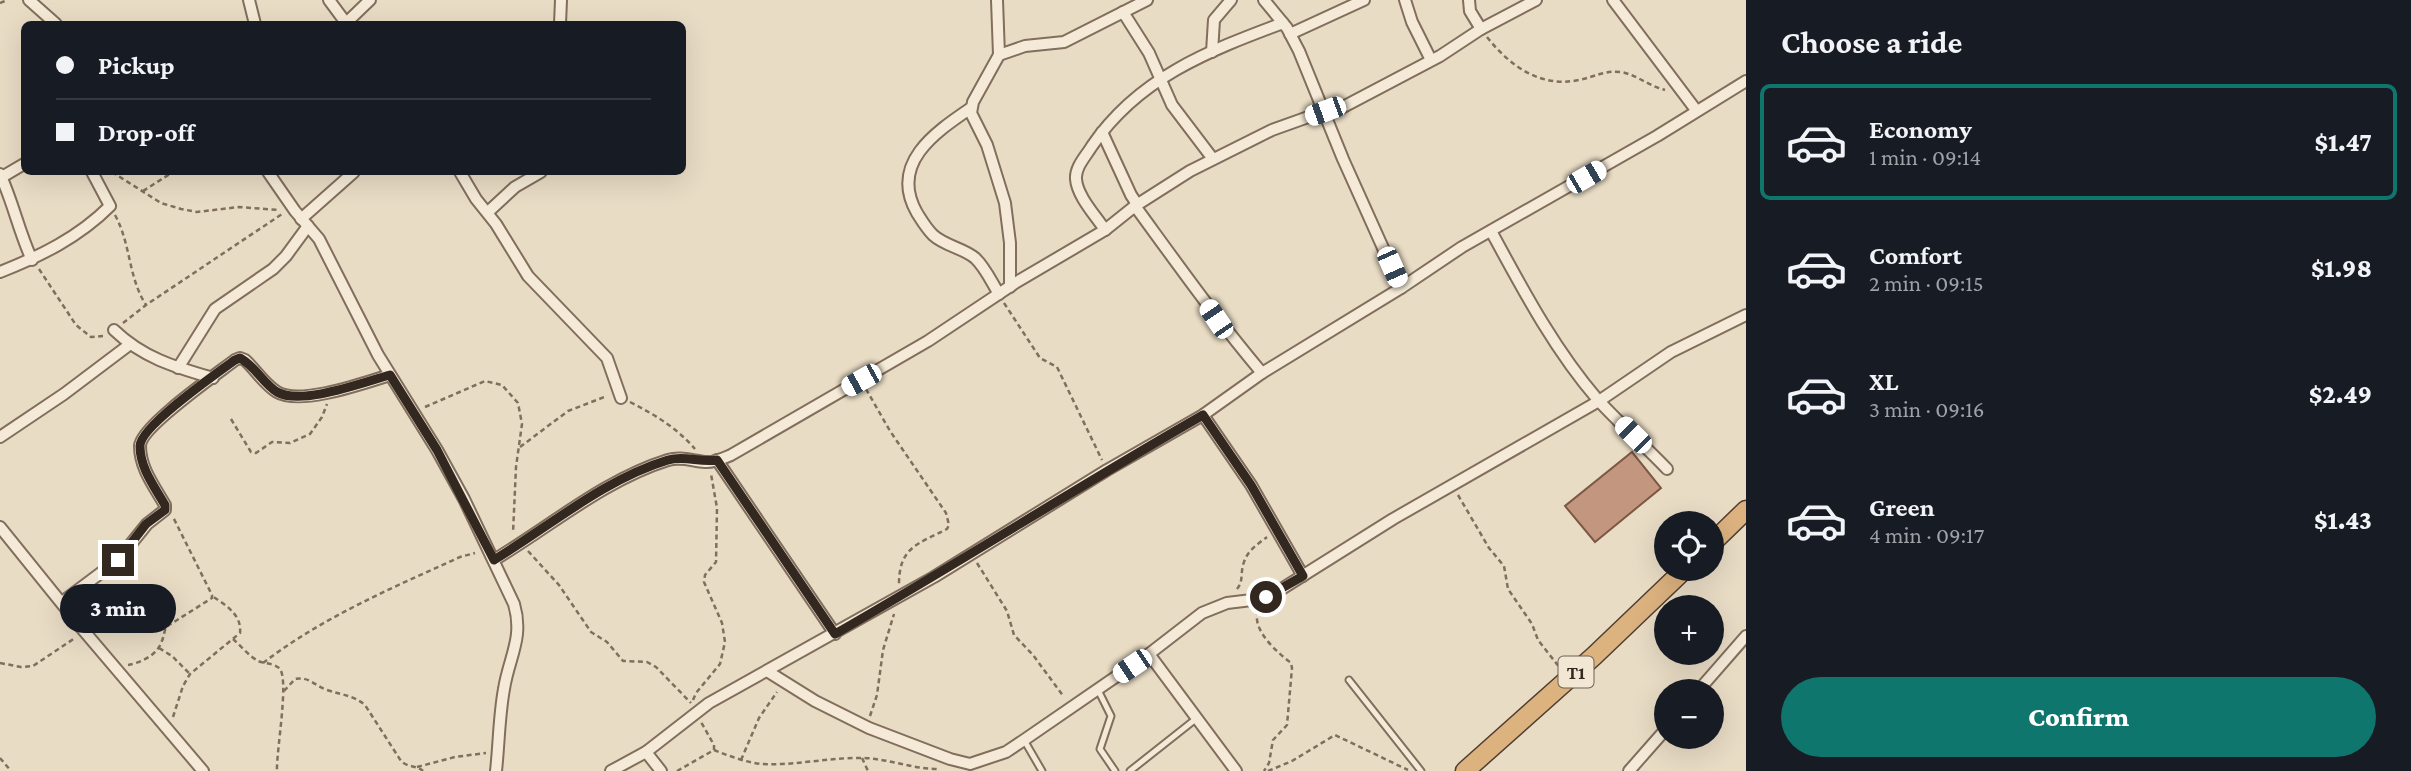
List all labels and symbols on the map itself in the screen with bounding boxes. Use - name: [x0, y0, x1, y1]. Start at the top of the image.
- car: [1302, 94, 1349, 128]
- car: [1563, 157, 1610, 197]
- car: [1374, 244, 1411, 290]
- car: [1196, 296, 1237, 342]
- car: [838, 361, 885, 399]
- car: [1611, 413, 1656, 457]
- route end: [102, 544, 134, 576]
- route start: [1250, 581, 1282, 613]
- callout: 3 min: [60, 584, 176, 634]
- car: [1109, 646, 1156, 686]
- road number: T1: [1558, 656, 1594, 688]

